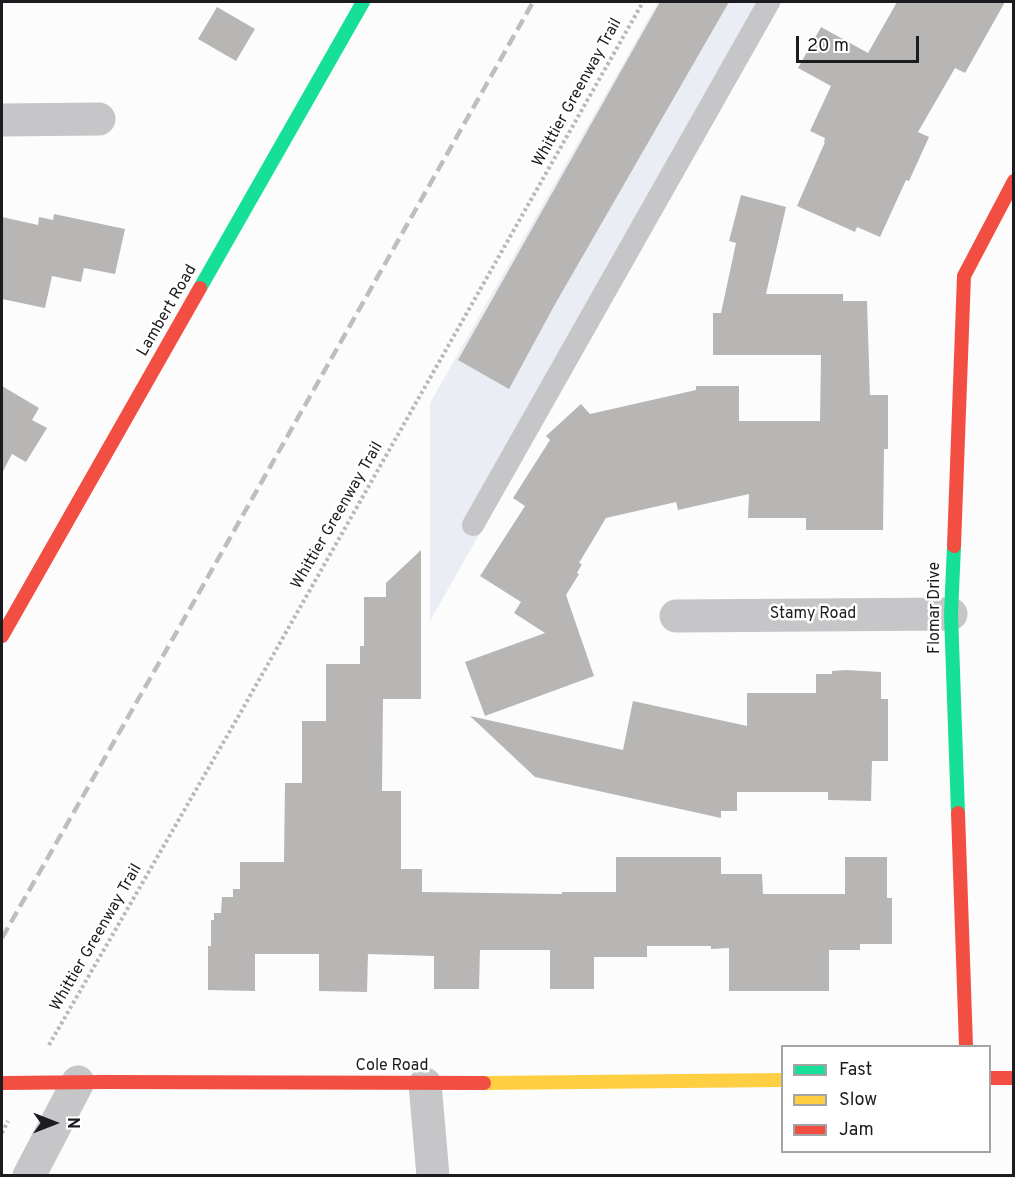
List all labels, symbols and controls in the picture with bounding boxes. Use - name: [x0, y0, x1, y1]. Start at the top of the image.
- street label: Whittier Greenway Trail: [529, 15, 627, 171]
- scale bar: [799, 24, 922, 62]
- text: 20 m: [807, 35, 849, 58]
- street label: Lambert Road: [134, 262, 202, 360]
- street label: Whittier Greenway Trail: [288, 439, 388, 593]
- street label: Flomar Drive: [926, 562, 946, 654]
- street label: Stamy Road: [770, 605, 856, 625]
- street label: Whittier Greenway Trail: [47, 861, 147, 1015]
- legend: [781, 1045, 991, 1153]
- street label: Cole Road: [356, 1057, 428, 1077]
- text: Fast: [839, 1059, 872, 1082]
- text: Slow: [839, 1089, 877, 1112]
- north arrow: [24, 1093, 84, 1153]
- text: N: [62, 1117, 82, 1129]
- text: Jam: [839, 1119, 874, 1142]

